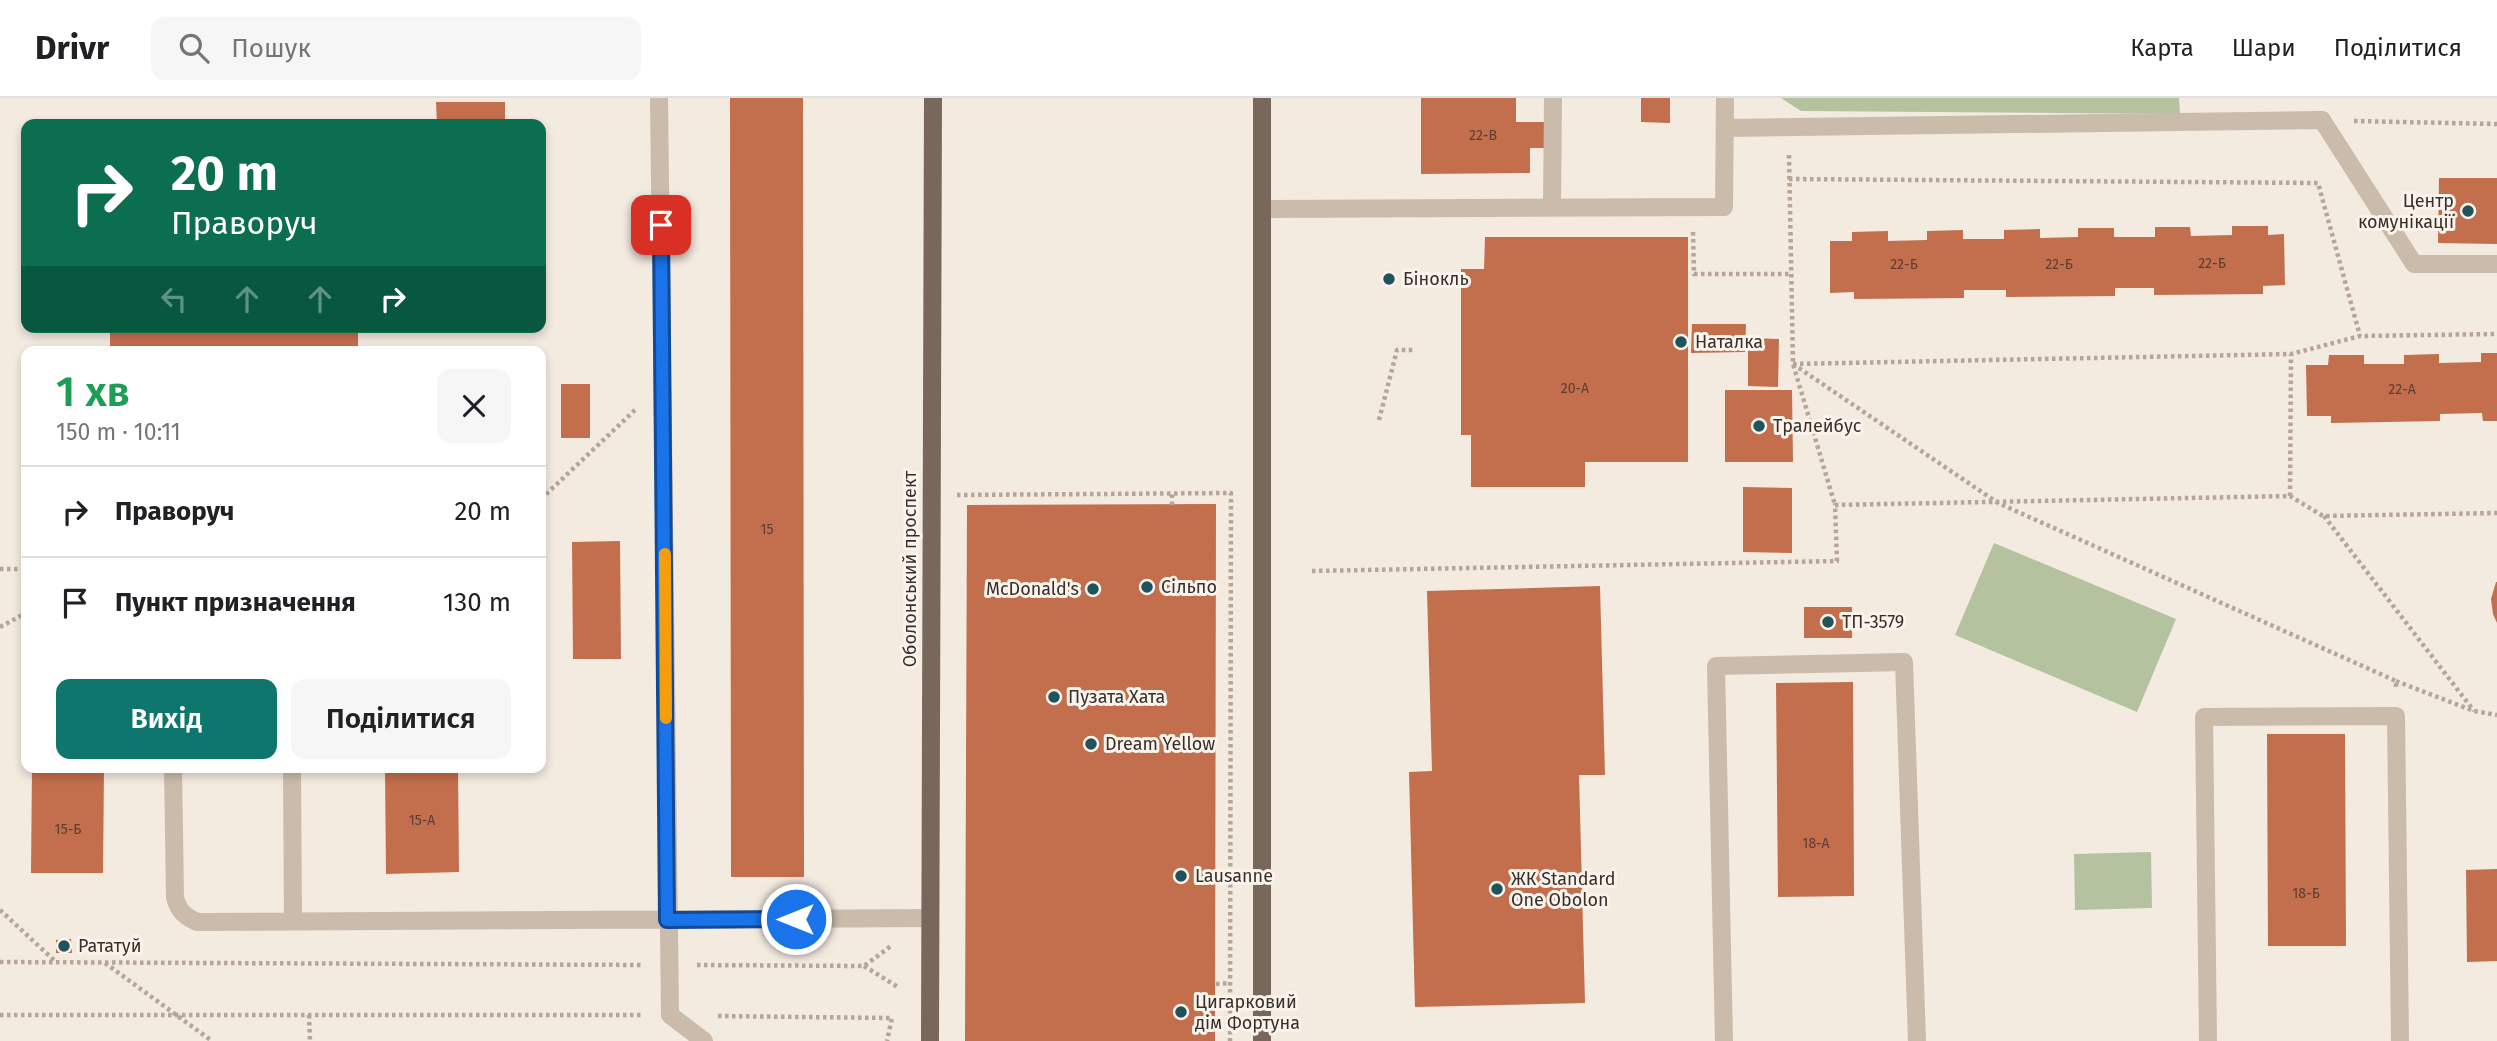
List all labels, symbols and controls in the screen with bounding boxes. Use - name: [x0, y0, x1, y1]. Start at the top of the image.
- search box: [151, 17, 641, 80]
- text: Drivr: [35, 28, 109, 68]
- icon: search: [175, 29, 213, 67]
- text: Пошук: [231, 33, 311, 64]
- text: Карта: [2130, 34, 2194, 62]
- text: Шари: [2232, 34, 2296, 62]
- text: Поділитися: [2334, 34, 2462, 62]
- house number: 22-В: [1469, 127, 1497, 144]
- text: 20 m: [171, 144, 278, 203]
- icon: right: [56, 147, 147, 238]
- place label: Центр комунікації: [2358, 190, 2455, 233]
- pin: [631, 195, 691, 255]
- marker: Центр комунікації: [2460, 203, 2476, 219]
- text: Праворуч: [171, 204, 318, 242]
- icon: arrive: [642, 206, 680, 244]
- house number: 22-Б: [2198, 255, 2226, 272]
- house number: 22-Б: [1890, 256, 1918, 273]
- house number: 22-Б: [2045, 256, 2073, 273]
- place label: Бінокль: [1403, 268, 1469, 290]
- marker: Бінокль: [1381, 271, 1397, 287]
- icon: left: [155, 280, 193, 318]
- icon: ahead: [228, 280, 266, 318]
- icon: ahead: [301, 280, 339, 318]
- icon: right: [374, 280, 412, 318]
- place label: Наталка: [1695, 331, 1763, 353]
- marker: Наталка: [1673, 334, 1689, 350]
- text: 1 хв: [56, 367, 130, 417]
- button: close: [437, 369, 511, 443]
- house number: 20-А: [1561, 380, 1589, 397]
- house number: 22-А: [2388, 381, 2416, 398]
- place label: Тралейбус: [1773, 415, 1862, 437]
- text: 150 m · 10:11: [56, 418, 181, 446]
- marker: Тралейбус: [1751, 418, 1767, 434]
- street label: Оболонський проспект: [899, 470, 921, 667]
- icon: right: [56, 493, 94, 531]
- text: Праворуч: [115, 496, 234, 527]
- text: 20 m: [454, 496, 511, 527]
- house number: 15: [760, 521, 774, 538]
- place label: Сільпо: [1161, 576, 1217, 598]
- place label: McDonald's: [986, 578, 1079, 600]
- marker: Сільпо: [1139, 579, 1155, 595]
- marker: McDonald's: [1085, 581, 1101, 597]
- icon: arrive: [56, 584, 94, 622]
- text: Пункт призначення: [115, 587, 356, 618]
- text: 130 m: [443, 587, 511, 618]
- place label: ТП-3579: [1842, 611, 1904, 633]
- marker: ТП-3579: [1820, 614, 1836, 630]
- button: Вихід: [56, 679, 277, 759]
- button: Поділитися: [291, 679, 511, 759]
- place label: Пузата Хата: [1068, 686, 1165, 708]
- marker: Пузата Хата: [1046, 689, 1062, 705]
- place label: Dream Yellow: [1105, 733, 1215, 755]
- marker: Dream Yellow: [1083, 736, 1099, 752]
- house number: 15-А: [409, 812, 435, 829]
- house number: 15-Б: [55, 821, 81, 838]
- house number: 18-А: [1802, 835, 1830, 852]
- place label: Lausanne: [1195, 865, 1273, 887]
- marker: Lausanne: [1173, 868, 1189, 884]
- place label: ЖК Standard One Obolon: [1511, 868, 1615, 911]
- marker: ЖК Standard One Obolon: [1489, 881, 1505, 897]
- position arrow: [759, 882, 833, 956]
- house number: 18-Б: [2292, 885, 2320, 902]
- place label: Рататуй: [78, 935, 142, 957]
- marker: Рататуй: [56, 938, 72, 954]
- place label: Цигарковий дім Фортуна: [1195, 991, 1300, 1034]
- marker: Цигарковий дім Фортуна: [1173, 1004, 1189, 1020]

